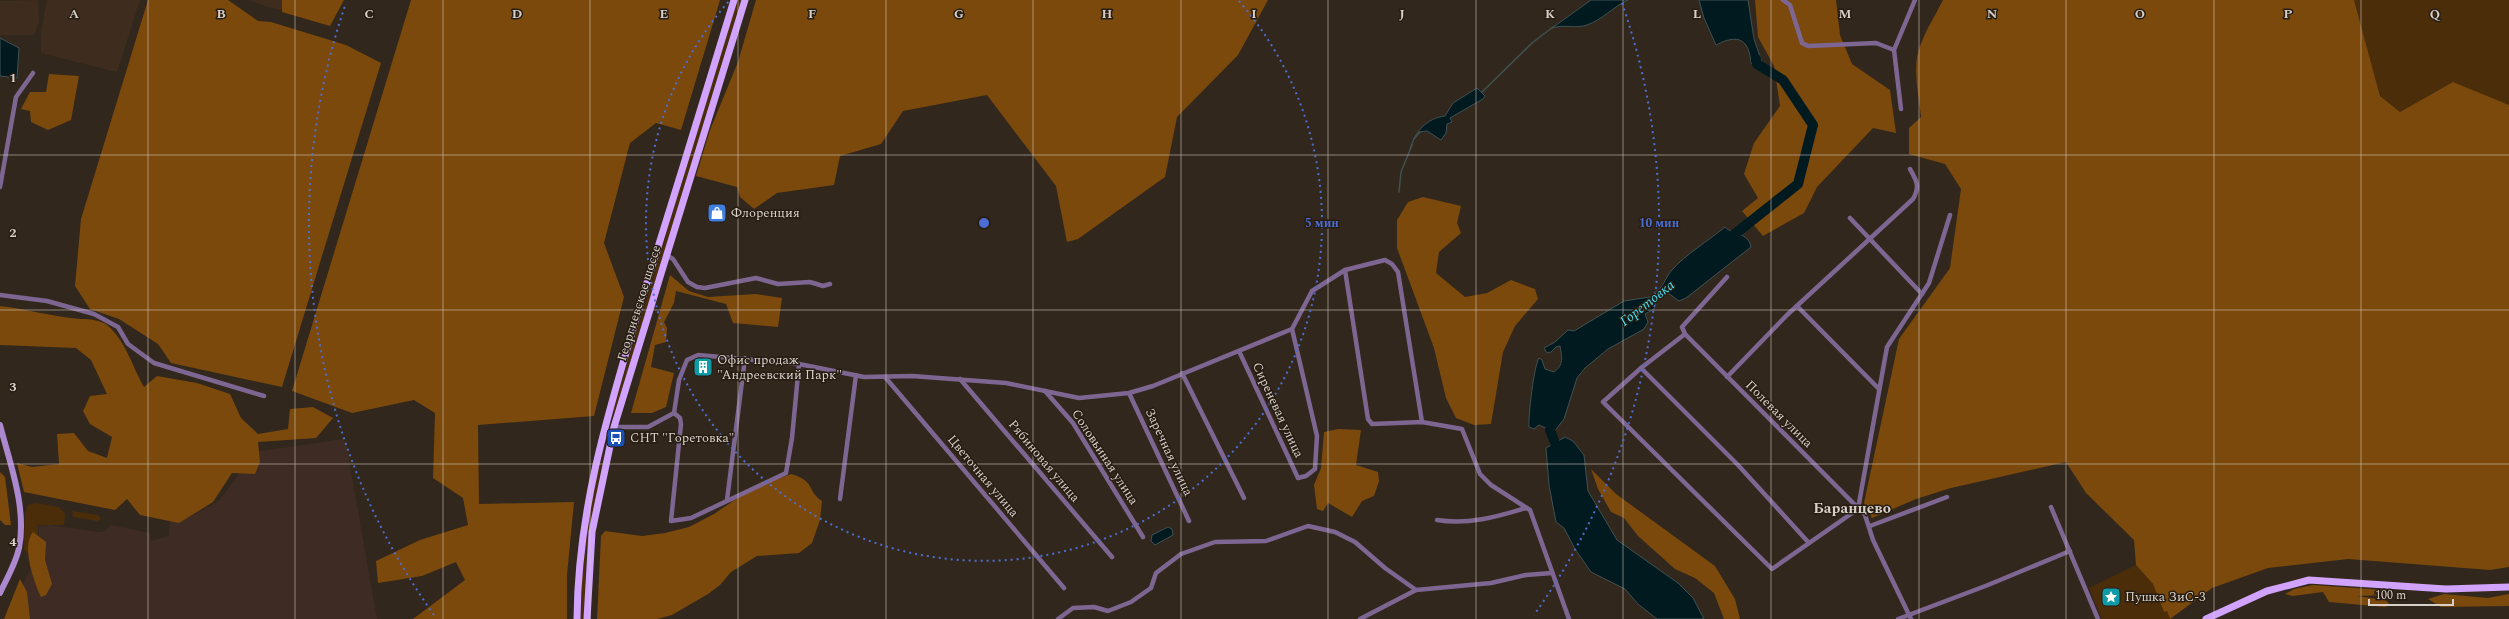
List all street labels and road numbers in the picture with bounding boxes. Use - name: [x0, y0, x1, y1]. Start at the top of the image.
- street label: Георгиевское шоссе: [612, 243, 666, 363]
- street label: Сиреневая улица: [1247, 359, 1309, 462]
- street label: Полевая улица: [1740, 375, 1818, 453]
- street label: Соловьиная улица: [1067, 405, 1144, 509]
- street label: Заречная улица: [1140, 405, 1198, 500]
- street label: Рябиновая улица: [1003, 415, 1085, 507]
- street label: Цветочная улица: [942, 430, 1024, 522]

